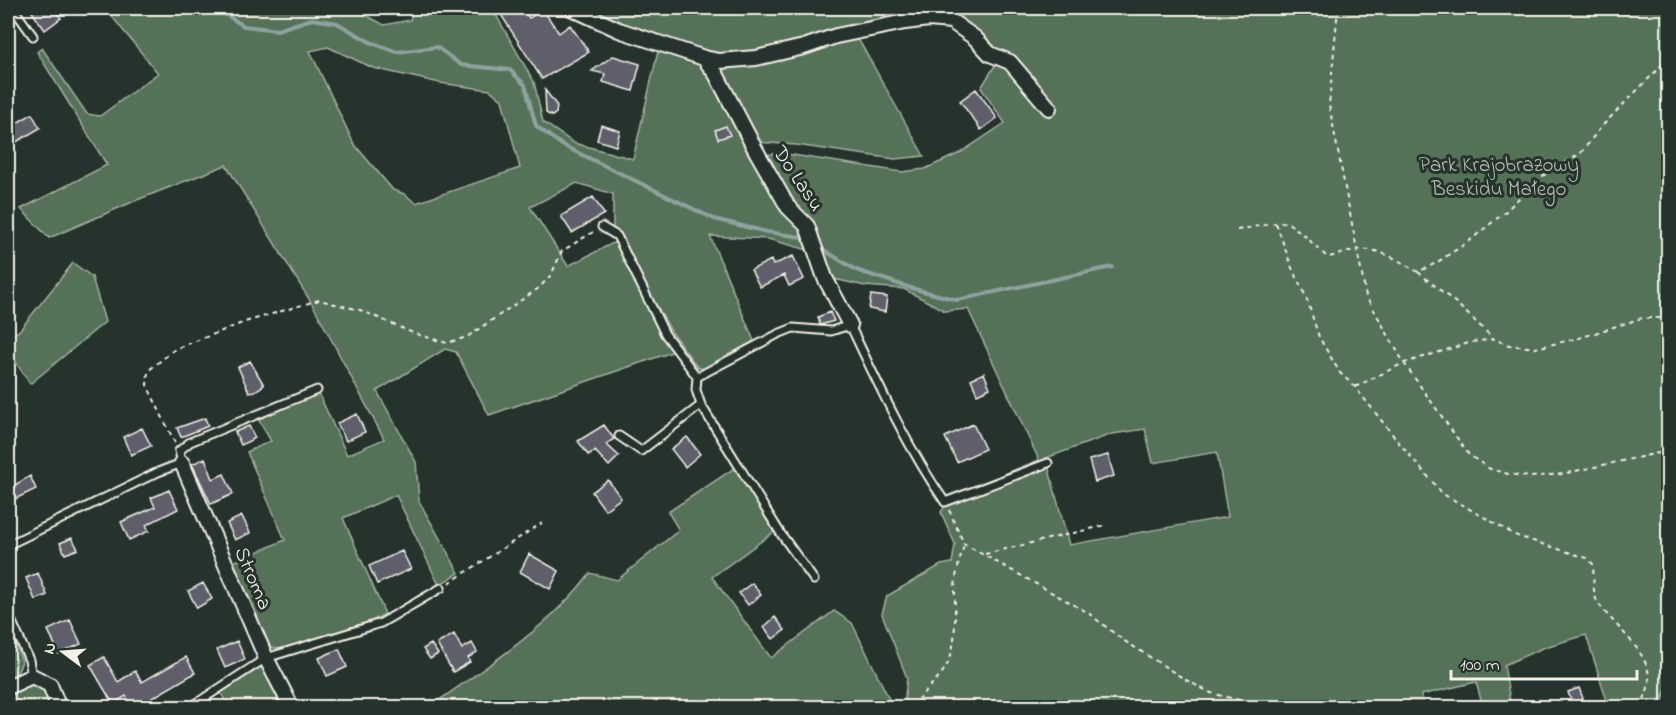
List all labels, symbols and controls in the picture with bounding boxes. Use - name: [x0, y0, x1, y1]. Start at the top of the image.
- street label: Do Lasu: [764, 139, 830, 218]
- park label: Park Krajobrazowy Beskidu Małego: [1419, 151, 1579, 207]
- street label: Stroma: [226, 543, 279, 615]
- north arrow: [33, 622, 93, 682]
- text: N: [37, 640, 64, 657]
- scale bar: [1451, 643, 1637, 681]
- text: 100 m: [1460, 653, 1500, 679]

